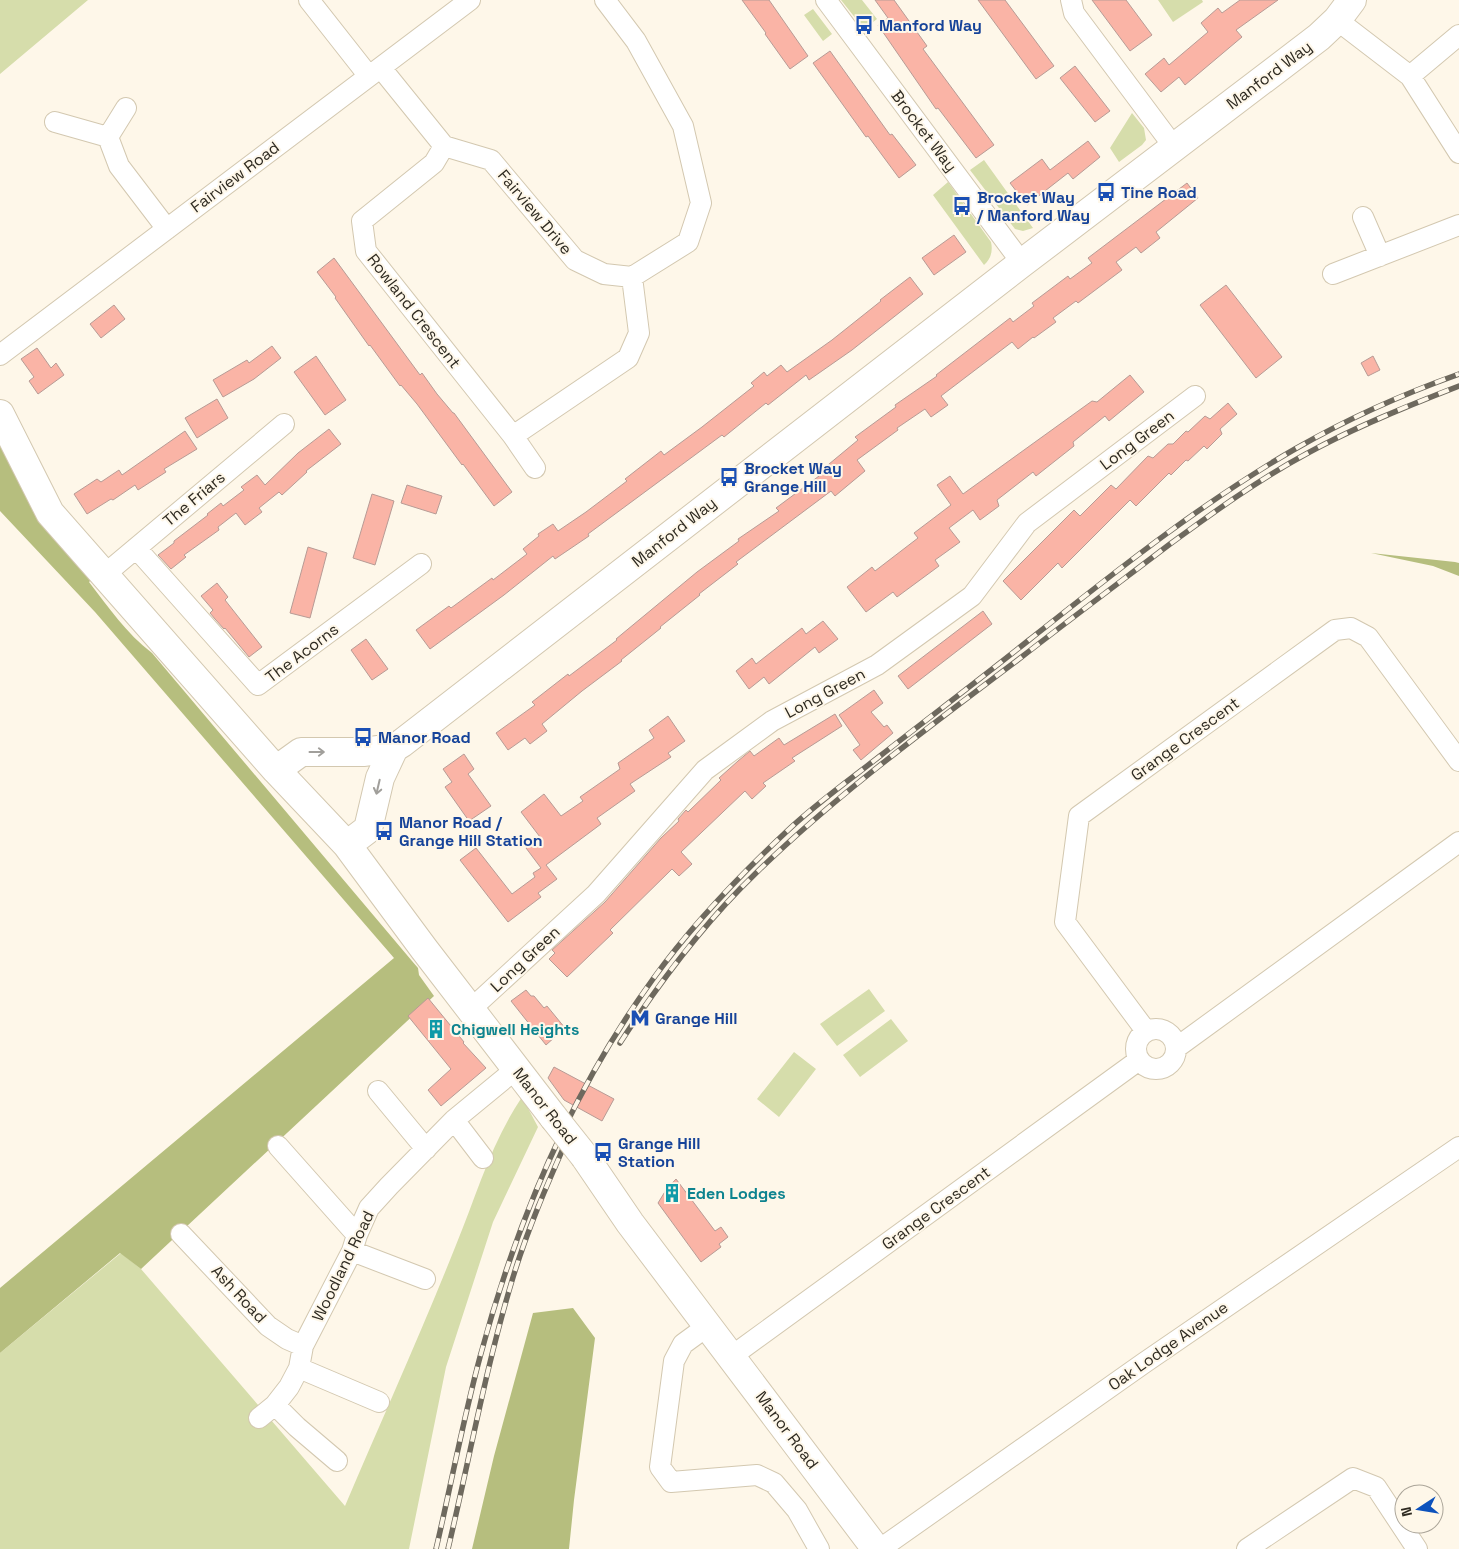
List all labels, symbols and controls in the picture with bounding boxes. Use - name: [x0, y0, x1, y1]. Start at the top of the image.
- bus stop icon: Manford Way: [853, 14, 875, 36]
- place label: Manford Way: [879, 15, 982, 36]
- street label: Manford Way: [1222, 36, 1316, 114]
- street label: Brocket Way: [886, 86, 962, 176]
- street label: Fairview Road: [186, 137, 284, 217]
- street label: Fairview Drive: [493, 165, 577, 259]
- bus stop icon: Tine Road: [1095, 181, 1117, 203]
- place label: Tine Road: [1121, 182, 1197, 203]
- place label: Brocket Way / Manford Way: [976, 187, 1090, 226]
- bus stop icon: Brocket Way / Manford Way: [951, 195, 973, 217]
- street label: Rowland Crescent: [363, 249, 465, 373]
- street label: Long Green: [1096, 405, 1178, 475]
- place label: Brocket Way Grange Hill: [744, 458, 842, 497]
- bus stop icon: Brocket Way Grange Hill: [718, 466, 740, 488]
- street label: The Friars: [159, 467, 229, 531]
- street label: Manford Way: [627, 492, 721, 572]
- street label: The Acorns: [261, 619, 343, 687]
- street label: Long Green: [781, 663, 869, 723]
- street label: Grange Crescent: [1127, 693, 1243, 785]
- bus stop icon: Manor Road: [352, 726, 374, 748]
- place label: Manor Road: [378, 727, 471, 748]
- one-way arrow: [308, 747, 324, 757]
- one-way arrow: [373, 779, 382, 795]
- place label: Manor Road / Grange Hill Station: [399, 812, 543, 851]
- bus stop icon: Manor Road / Grange Hill Station: [373, 820, 395, 842]
- street label: Long Green: [486, 921, 564, 997]
- metro station icon: Grange Hill: [629, 1007, 651, 1029]
- place label: Grange Hill: [655, 1008, 738, 1029]
- building icon: Chigwell Heights: [425, 1018, 447, 1040]
- place label: Chigwell Heights: [451, 1019, 579, 1040]
- street label: Manor Road: [508, 1063, 582, 1149]
- place label: Grange Hill Station: [618, 1133, 701, 1172]
- bus stop icon: Grange Hill Station: [592, 1141, 614, 1163]
- street label: Grange Crescent: [878, 1162, 994, 1254]
- building icon: Eden Lodges: [661, 1182, 683, 1204]
- place label: Eden Lodges: [687, 1183, 786, 1204]
- street label: Woodland Road: [307, 1207, 379, 1325]
- street label: Ash Road: [207, 1261, 271, 1327]
- street label: Oak Lodge Avenue: [1104, 1297, 1232, 1395]
- street label: Manor Road: [751, 1387, 823, 1473]
- north arrow: [1394, 1484, 1444, 1534]
- text: N: [1397, 1505, 1416, 1518]

